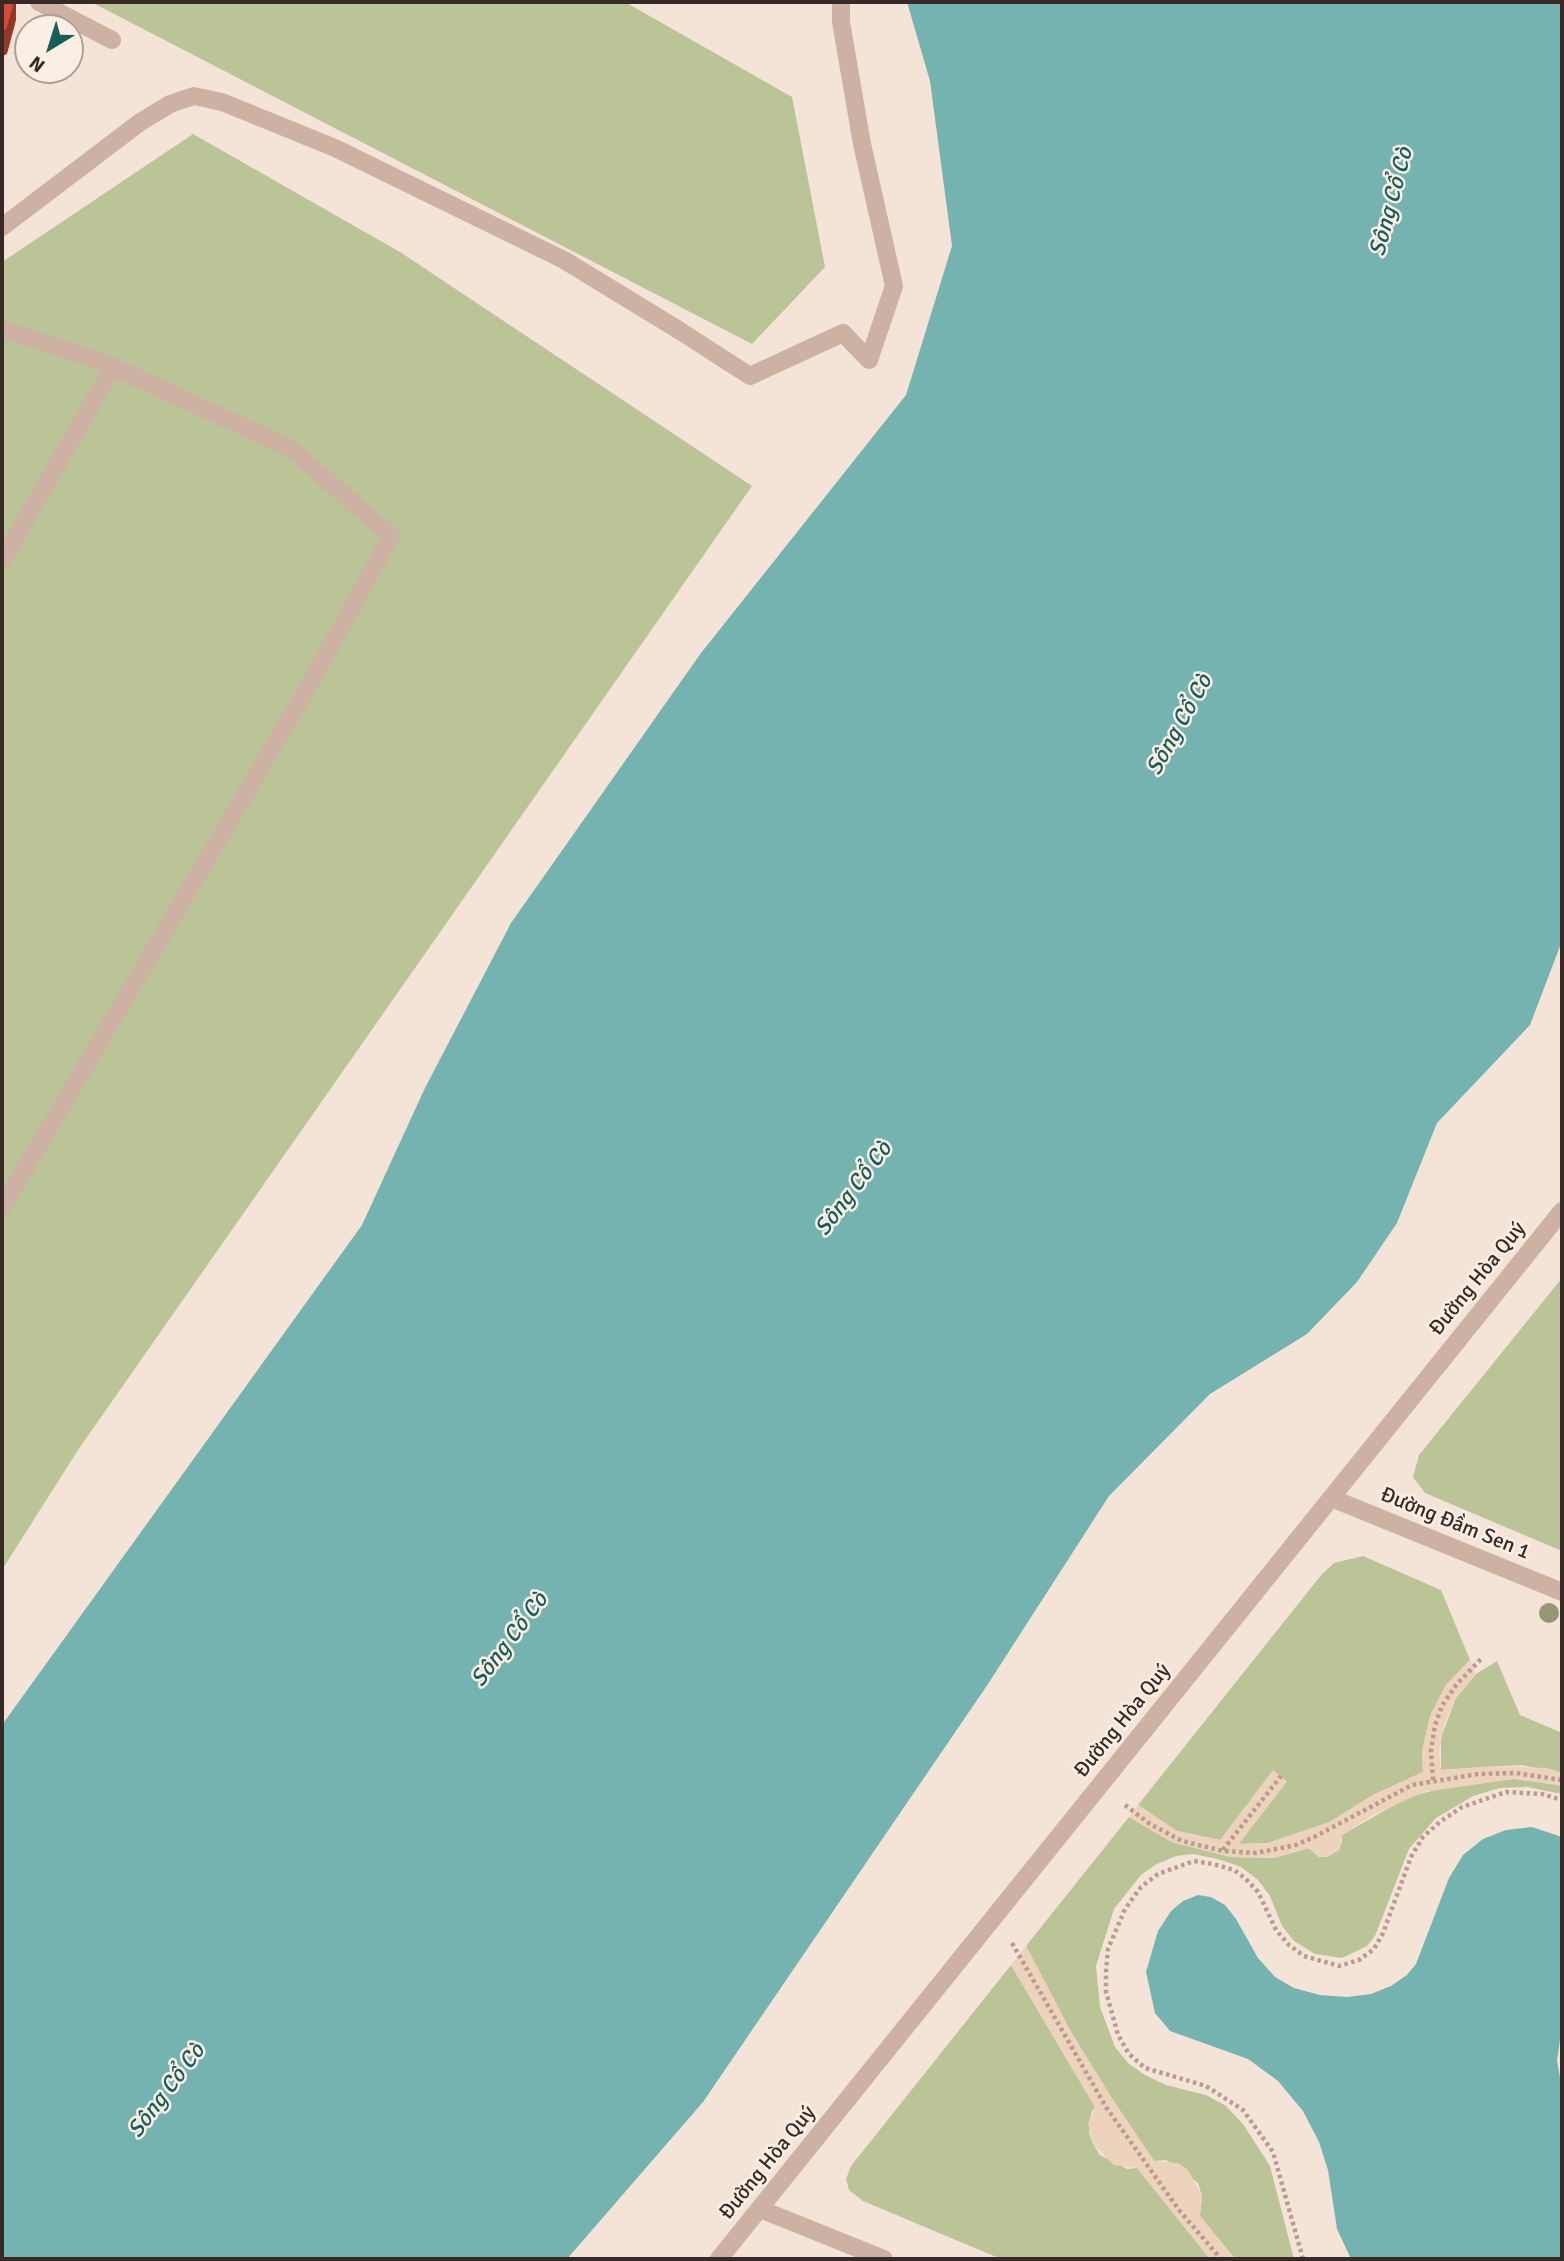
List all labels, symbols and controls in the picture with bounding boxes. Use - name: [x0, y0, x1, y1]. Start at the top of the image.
- north arrow: [14, 14, 84, 84]
- text: N: [25, 50, 50, 77]
- water label: Sông Cổ Cò: [1364, 145, 1420, 259]
- water label: Sông Cổ Cò: [1141, 670, 1219, 780]
- water label: Sông Cổ Cò: [810, 1136, 898, 1242]
- street label: Đường Hòa Quý: [1424, 1217, 1532, 1341]
- street label: Đường Đầm Sen 1: [1377, 1483, 1533, 1565]
- water label: Sông Cổ Cò: [466, 1587, 554, 1693]
- street label: Đường Hòa Quý: [1069, 1659, 1177, 1783]
- water label: Sông Cổ Cò: [123, 2038, 211, 2144]
- street label: Đường Hòa Quý: [714, 2101, 822, 2225]

